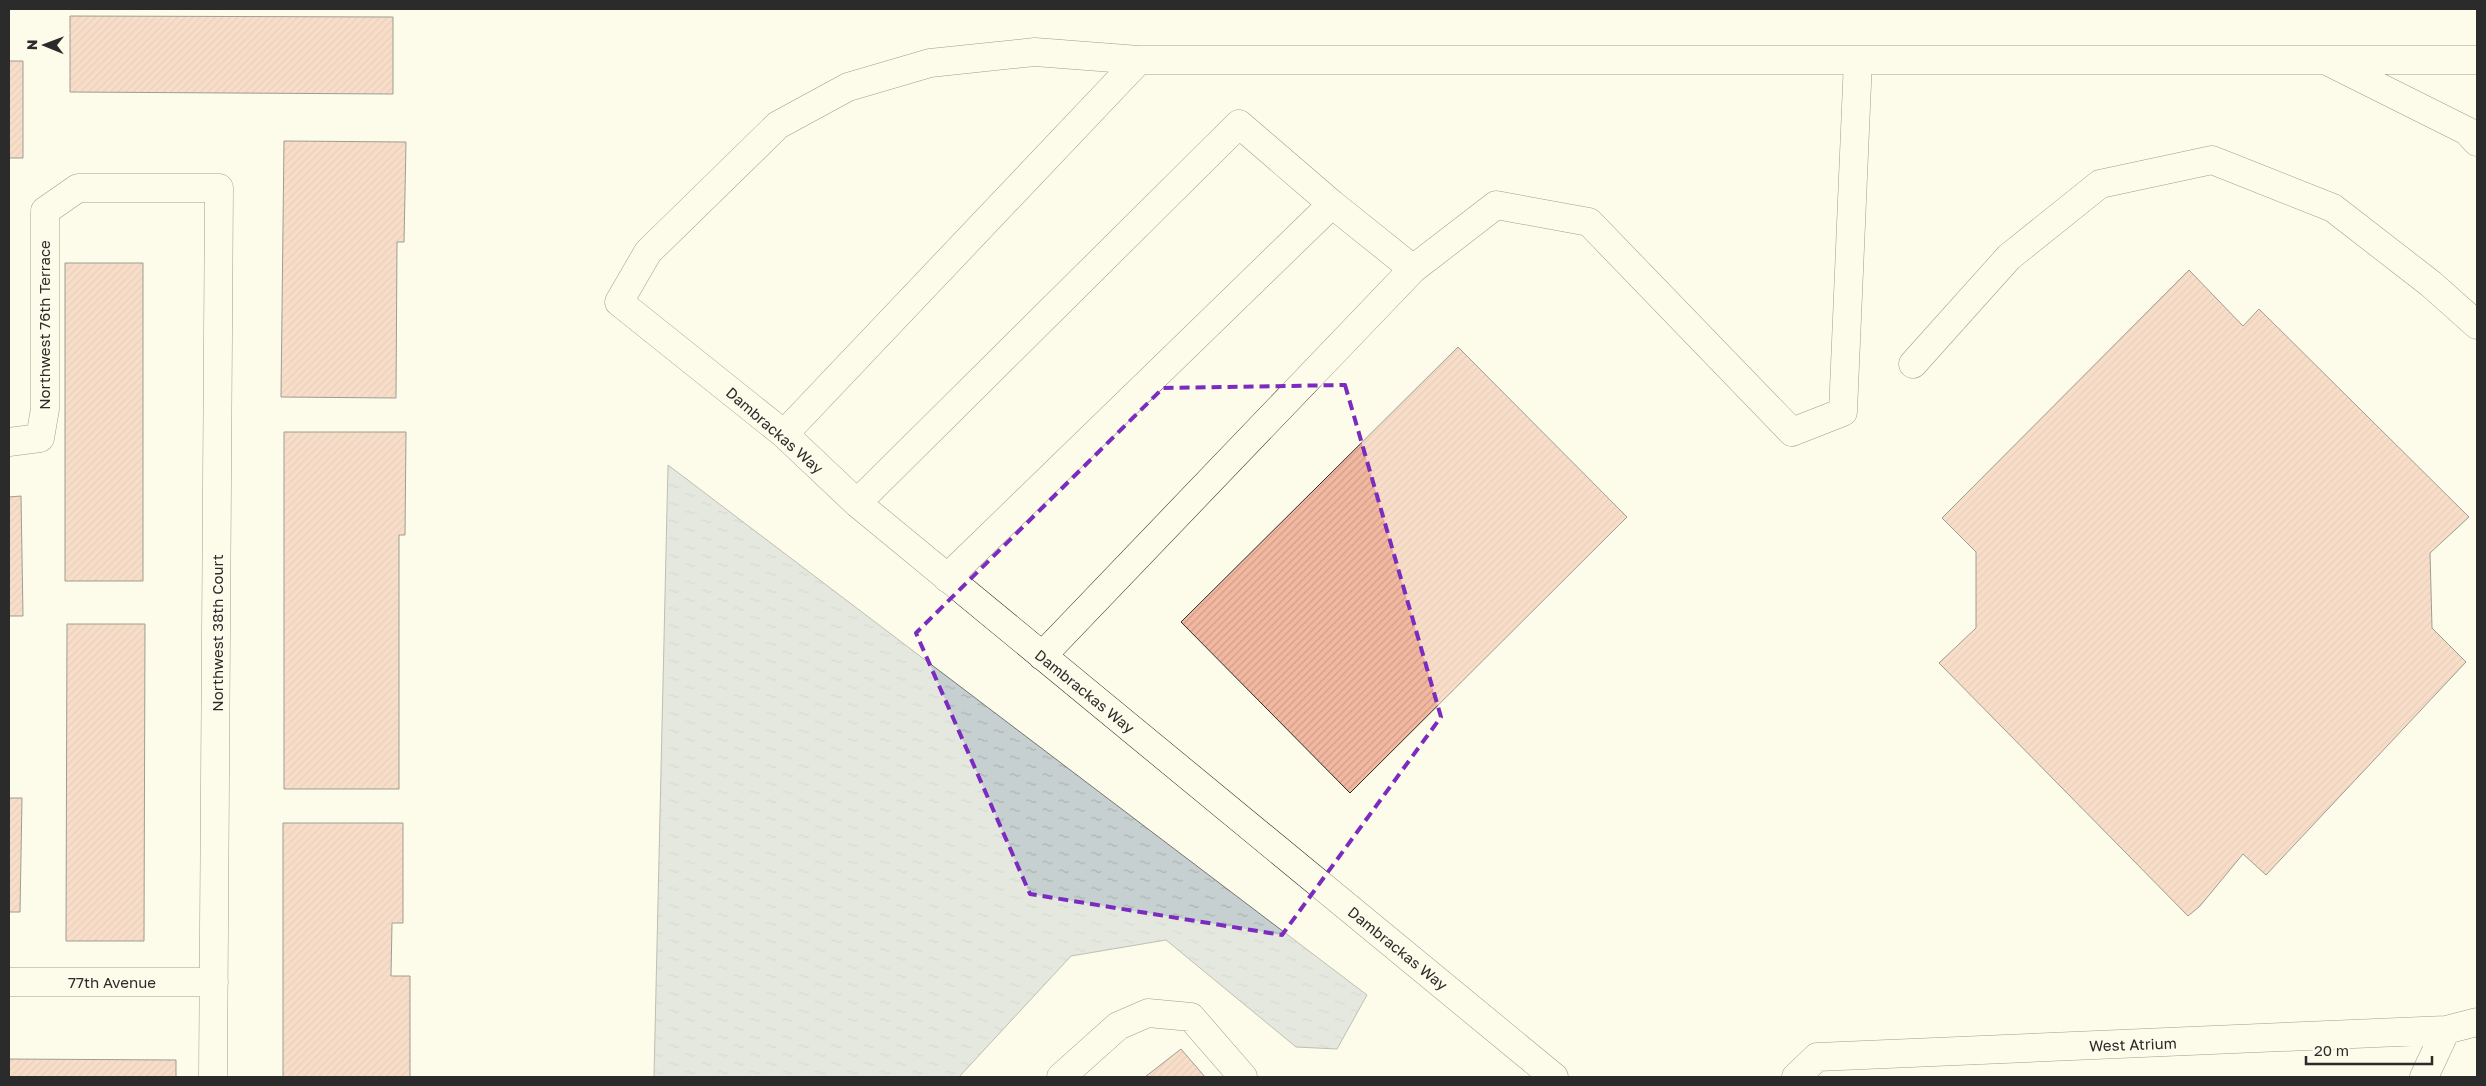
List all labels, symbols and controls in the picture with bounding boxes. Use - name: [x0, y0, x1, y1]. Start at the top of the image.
- north arrow: [20, 20, 70, 70]
- text: N: [23, 39, 40, 50]
- street label: Northwest 76th Terrace: [35, 240, 53, 410]
- street label: Dambrackas Way: [723, 383, 828, 477]
- street label: Northwest 38th Court: [208, 554, 226, 712]
- street label: Dambrackas Way: [1032, 645, 1139, 737]
- street label: Dambrackas Way: [1345, 902, 1452, 994]
- street label: 77th Avenue: [68, 973, 156, 991]
- street label: West Atrium: [2089, 1033, 2177, 1055]
- scale bar: [2306, 1034, 2432, 1066]
- text: 20 m: [2314, 1041, 2349, 1059]

